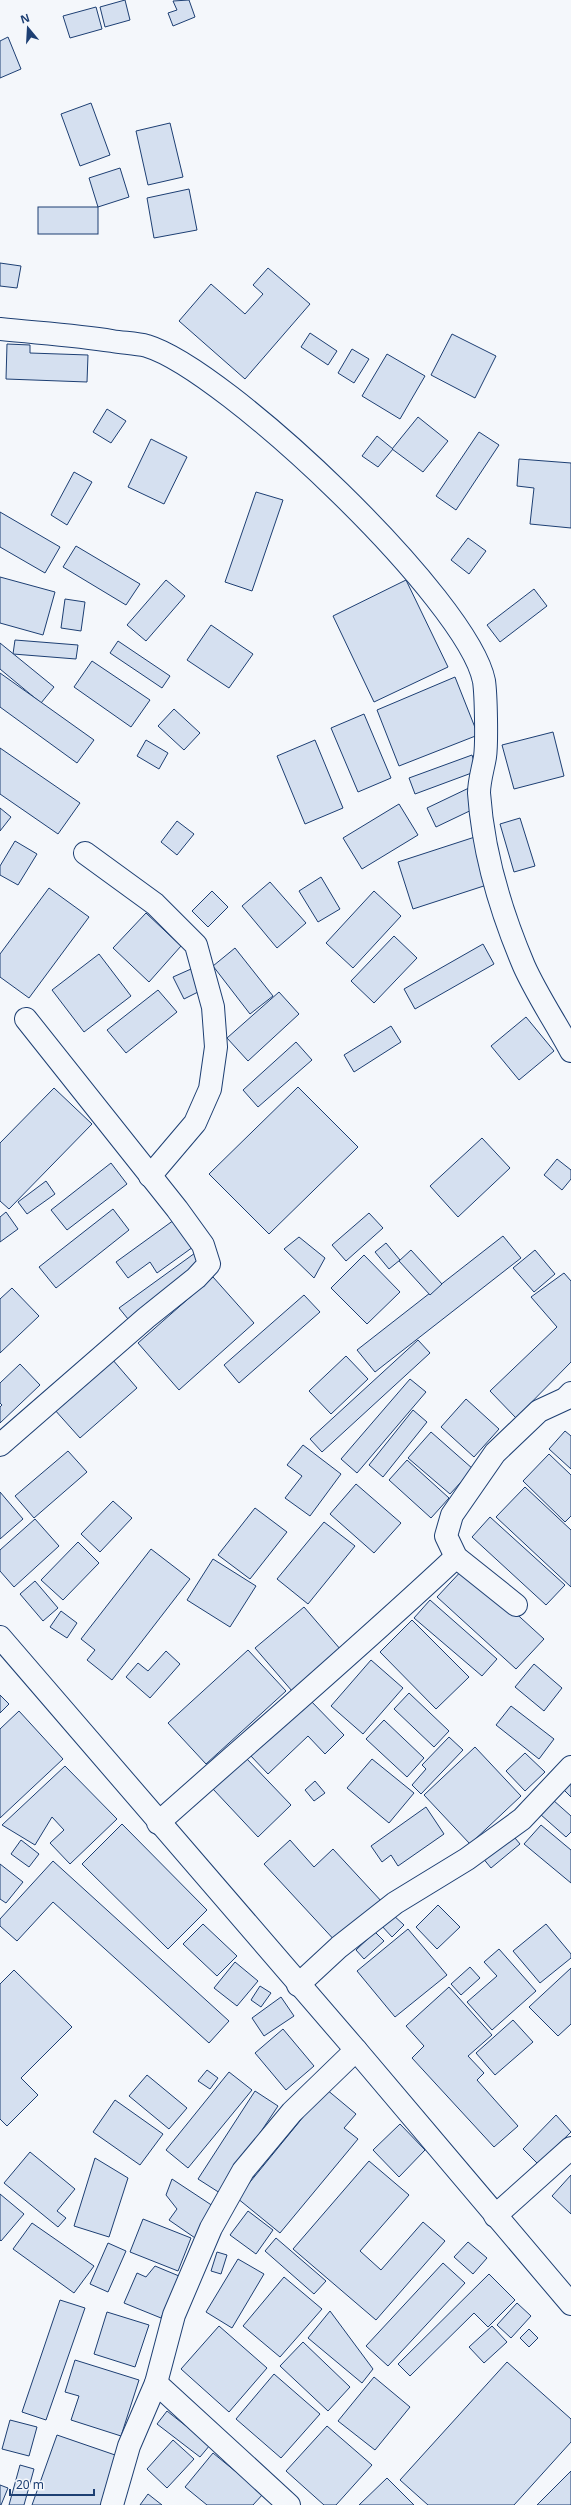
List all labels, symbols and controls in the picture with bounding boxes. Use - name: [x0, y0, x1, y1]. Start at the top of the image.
- north arrow: [8, 8, 48, 48]
- text: N: [18, 9, 31, 27]
- scale bar: [10, 2471, 94, 2497]
- text: 20 m: [16, 2476, 44, 2493]

